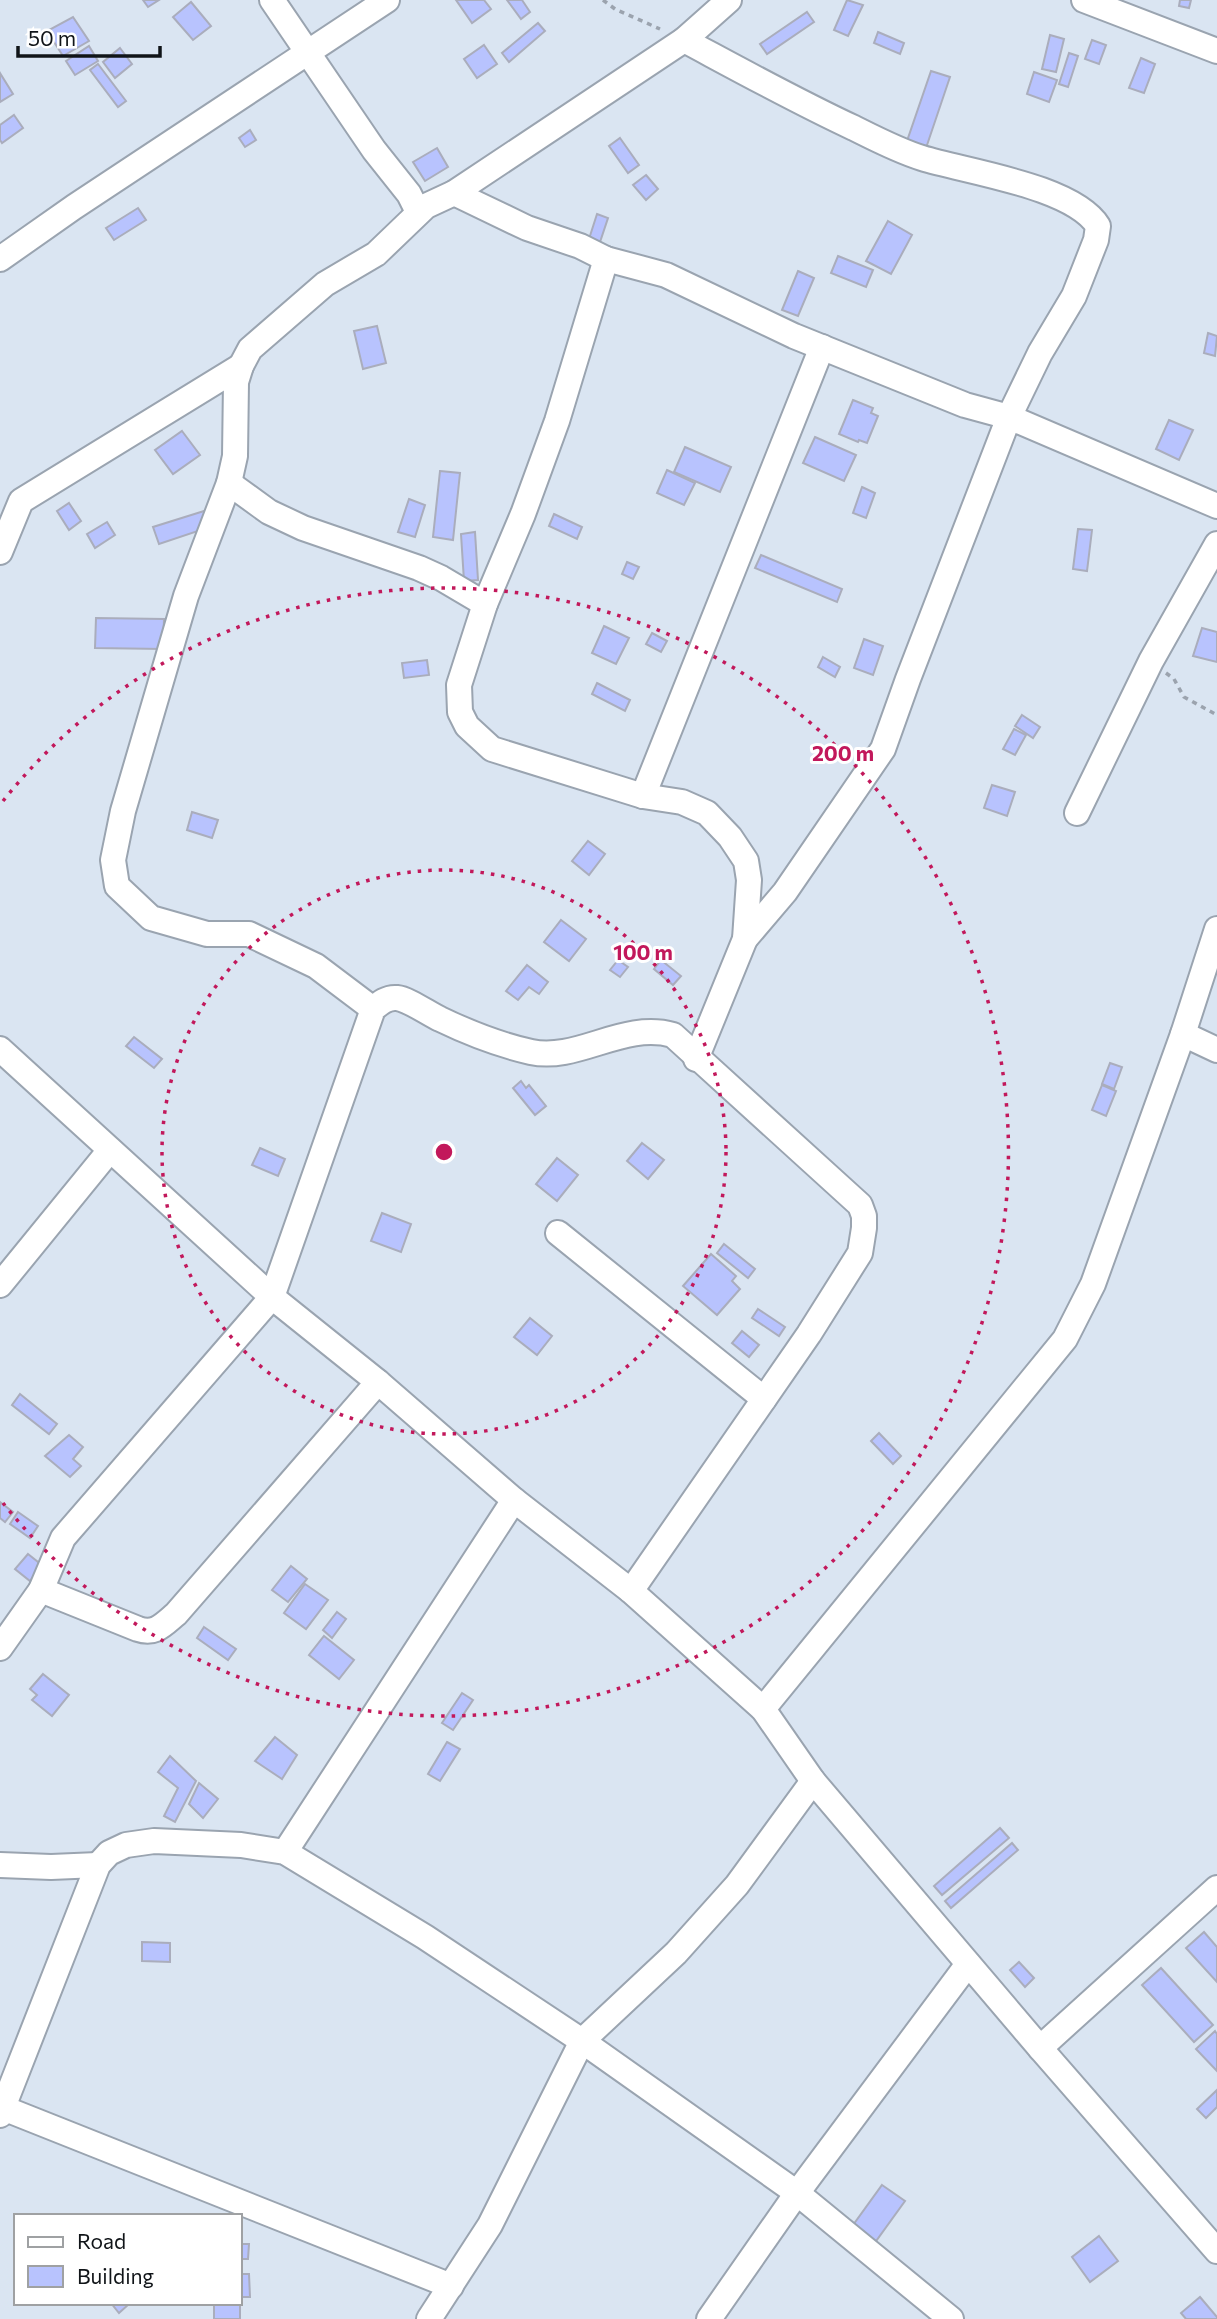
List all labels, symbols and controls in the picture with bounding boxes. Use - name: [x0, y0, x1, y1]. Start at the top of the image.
- scale bar: [18, 14, 159, 58]
- text: 50 m: [28, 25, 76, 50]
- text: 200 m: [812, 740, 874, 765]
- text: 100 m: [613, 939, 673, 964]
- centre of rings: [432, 1140, 456, 1164]
- legend: [14, 2214, 242, 2305]
- text: Road: [77, 2228, 126, 2253]
- text: Building: [77, 2263, 154, 2288]

